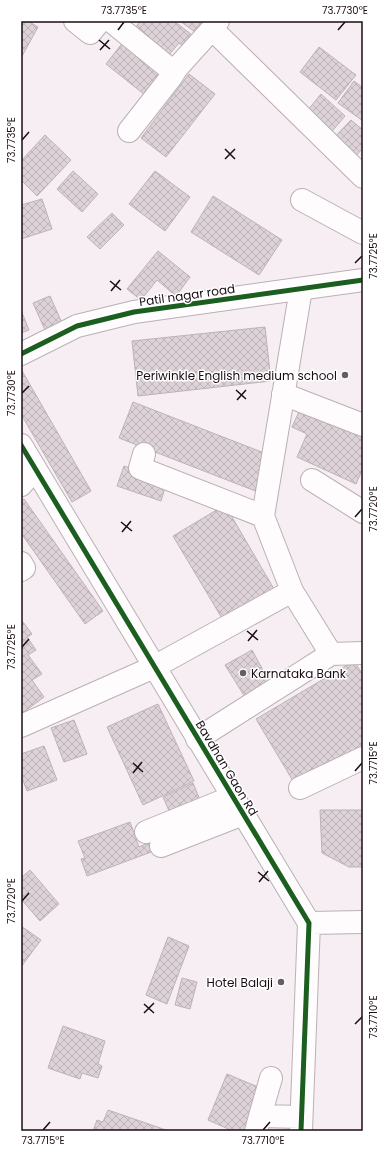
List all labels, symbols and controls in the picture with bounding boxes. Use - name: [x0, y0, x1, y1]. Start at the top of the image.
- text: 73.7735°E: [101, 3, 147, 18]
- text: 73.7730°E: [322, 3, 368, 18]
- text: 73.7735°E: [4, 117, 19, 163]
- text: 73.7725°E: [366, 233, 381, 279]
- street label: Patil nagar road: [138, 280, 236, 310]
- place label: Periwinkle English medium school: [136, 367, 337, 384]
- text: 73.7730°E: [4, 370, 19, 416]
- marker: Periwinkle English medium school: [340, 370, 350, 380]
- text: 73.7720°E: [366, 486, 381, 532]
- text: 73.7725°E: [4, 624, 19, 670]
- place label: Karnataka Bank: [251, 665, 347, 682]
- marker: Karnataka Bank: [238, 668, 248, 678]
- street label: Bavdhan Gaon Rd: [192, 717, 262, 819]
- text: 73.7715°E: [366, 741, 381, 785]
- text: 73.7720°E: [4, 878, 19, 924]
- place label: Hotel Balaji: [207, 974, 273, 991]
- marker: Hotel Balaji: [276, 977, 286, 987]
- text: 73.7710°E: [366, 995, 381, 1039]
- text: 73.7715°E: [21, 1133, 65, 1148]
- text: 73.7710°E: [241, 1133, 285, 1148]

